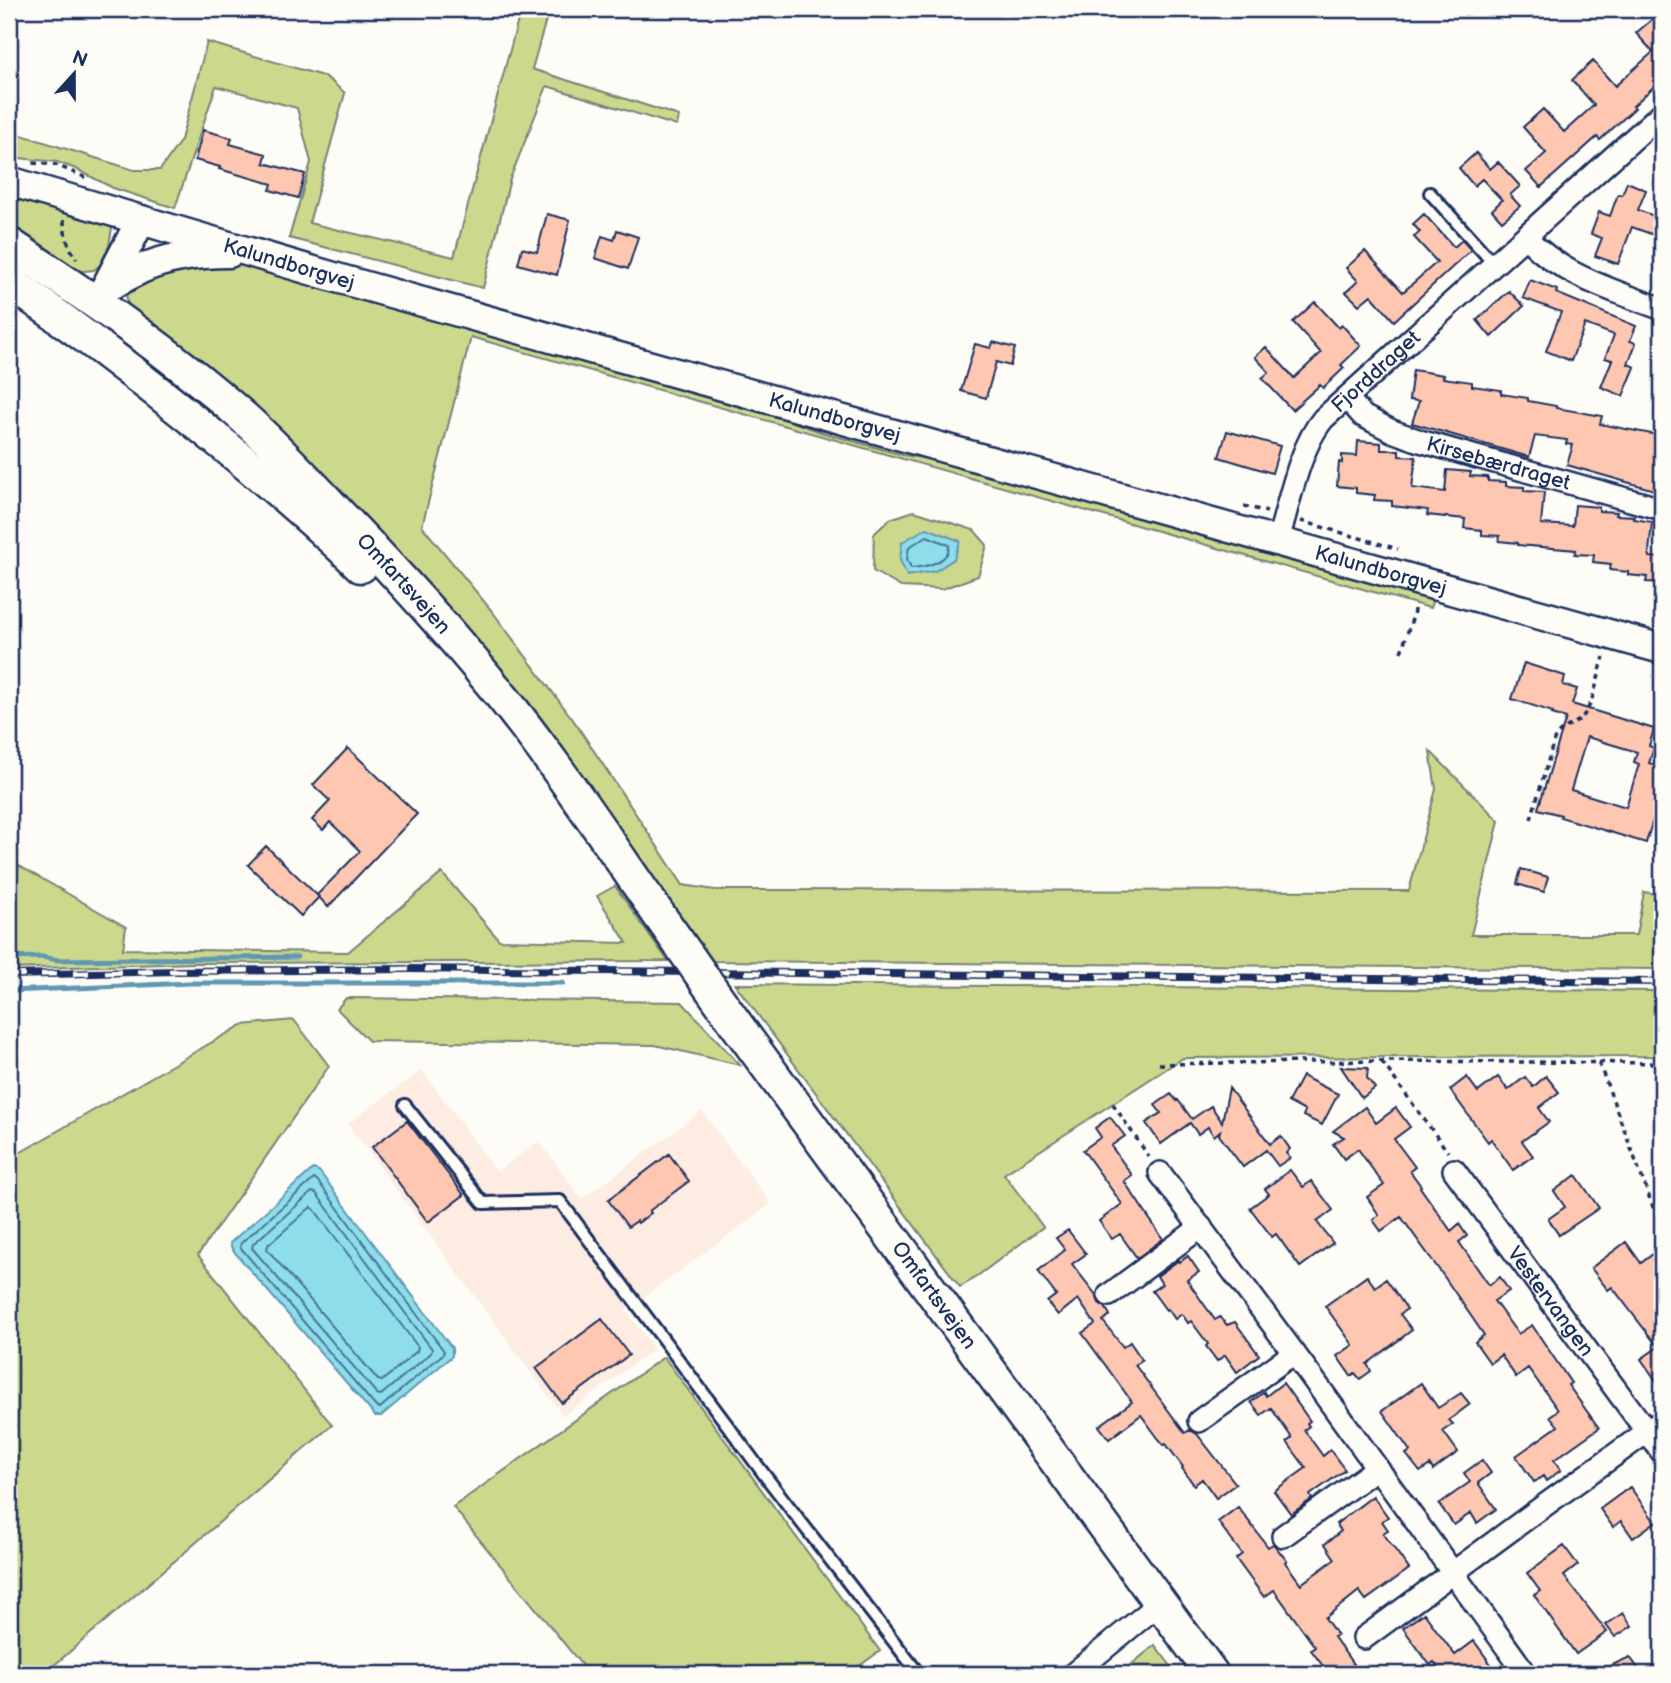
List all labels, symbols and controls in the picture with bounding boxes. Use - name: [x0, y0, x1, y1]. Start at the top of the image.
- north arrow: [38, 38, 108, 108]
- text: N: [69, 46, 90, 73]
- street label: Kalundborgvej: [220, 233, 358, 295]
- street label: Fjorddraget: [1326, 325, 1426, 418]
- street label: Kalundborgvej: [766, 387, 904, 448]
- street label: Kirsebærdraget: [1424, 431, 1574, 495]
- street label: Omfartsvejen: [352, 528, 456, 639]
- street label: Kalundborgvej: [1312, 540, 1450, 601]
- street label: Omfartsvejen: [887, 1236, 982, 1354]
- street label: Vestervangen: [1502, 1241, 1599, 1361]

